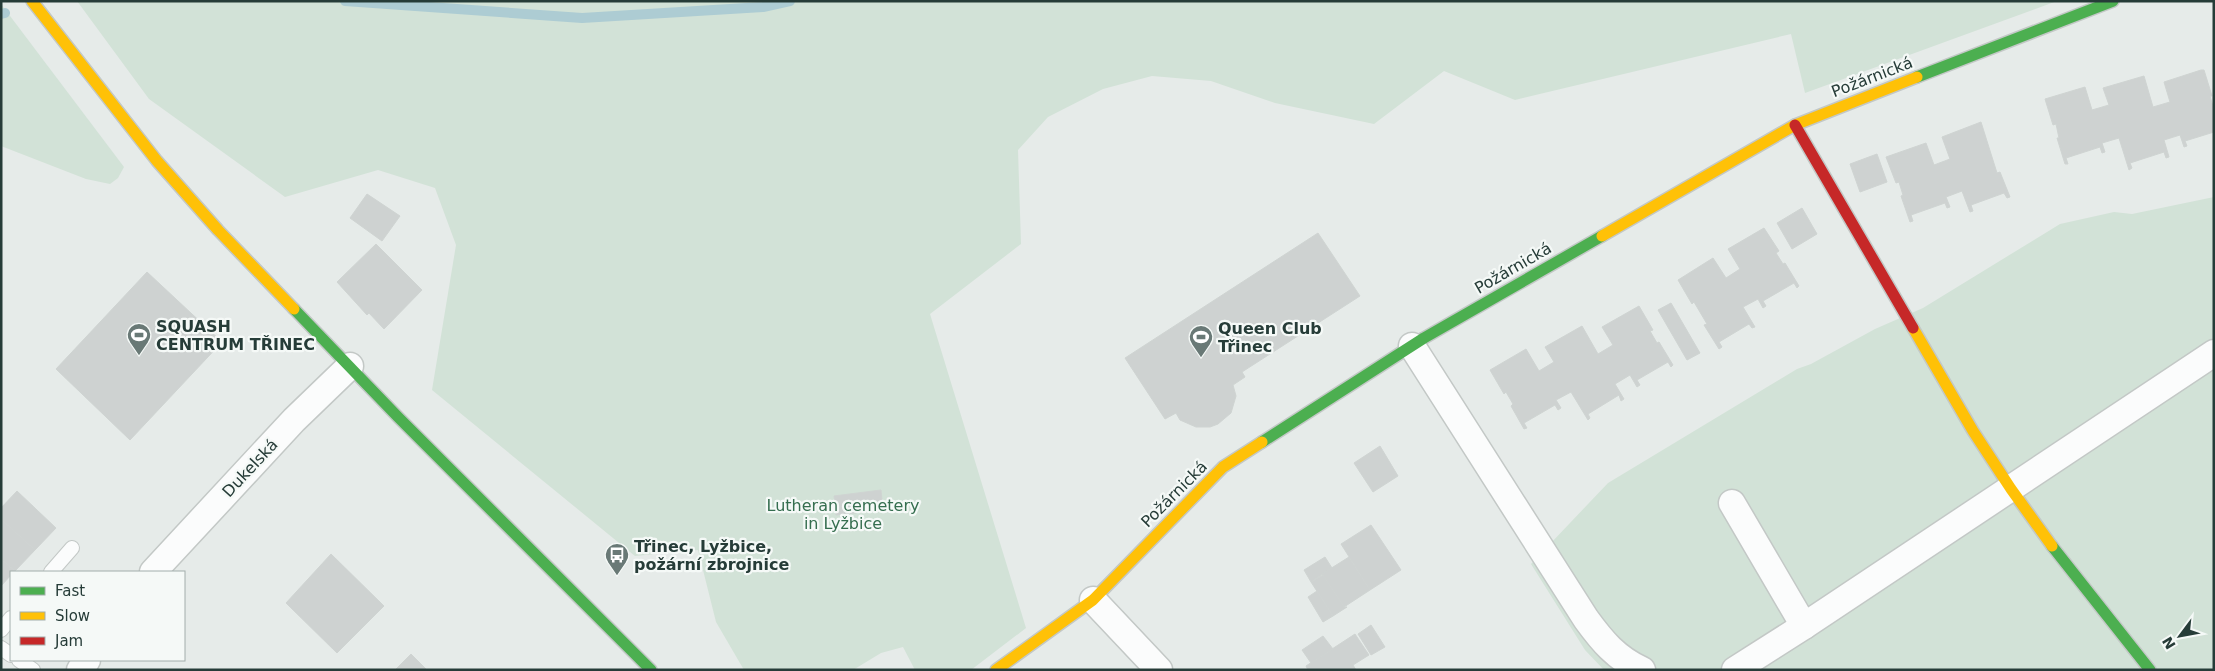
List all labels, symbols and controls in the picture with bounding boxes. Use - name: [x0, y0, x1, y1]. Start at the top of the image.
- street label: Požárnická: [1829, 53, 1915, 101]
- street label: Požárnická: [1471, 238, 1555, 298]
- place label: SQUASH CENTRUM TŘINEC: [156, 317, 315, 354]
- place label: Queen Club Třinec: [1218, 319, 1322, 356]
- sports icon: SQUASH CENTRUM TŘINEC: [126, 322, 152, 356]
- sports icon: Queen Club Třinec: [1188, 324, 1214, 358]
- street label: Dukelská: [218, 435, 282, 501]
- street label: Požárnická: [1137, 457, 1211, 531]
- park label: Lutheran cemetery in Lyžbice: [767, 496, 919, 533]
- place label: Třinec, Lyžbice, požární zbrojnice: [634, 537, 789, 574]
- bus stop icon: Třinec, Lyžbice, požární zbrojnice: [604, 542, 630, 576]
- legend: [10, 571, 185, 661]
- text: Fast: [55, 582, 85, 600]
- text: Slow: [55, 607, 90, 625]
- north arrow: [2155, 611, 2205, 661]
- text: Jam: [54, 632, 83, 650]
- text: N: [2159, 634, 2179, 652]

